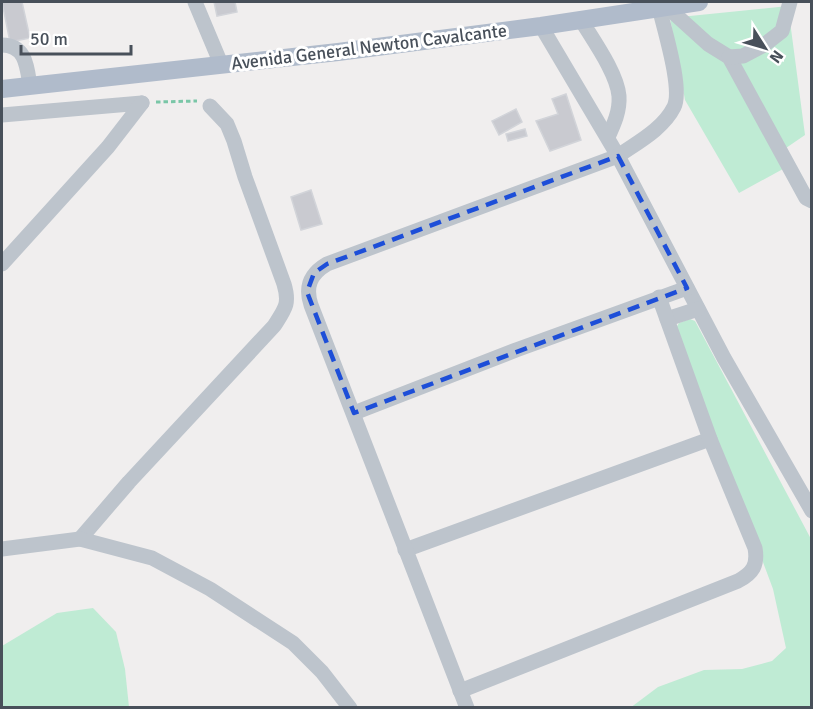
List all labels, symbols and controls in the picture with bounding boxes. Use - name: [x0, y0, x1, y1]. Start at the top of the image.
- scale bar: [21, 18, 130, 56]
- north arrow: [735, 18, 795, 78]
- street label: Avenida General Newton Cavalcante: [230, 19, 508, 75]
- text: 50 m: [30, 28, 68, 50]
- text: N: [765, 46, 788, 67]

